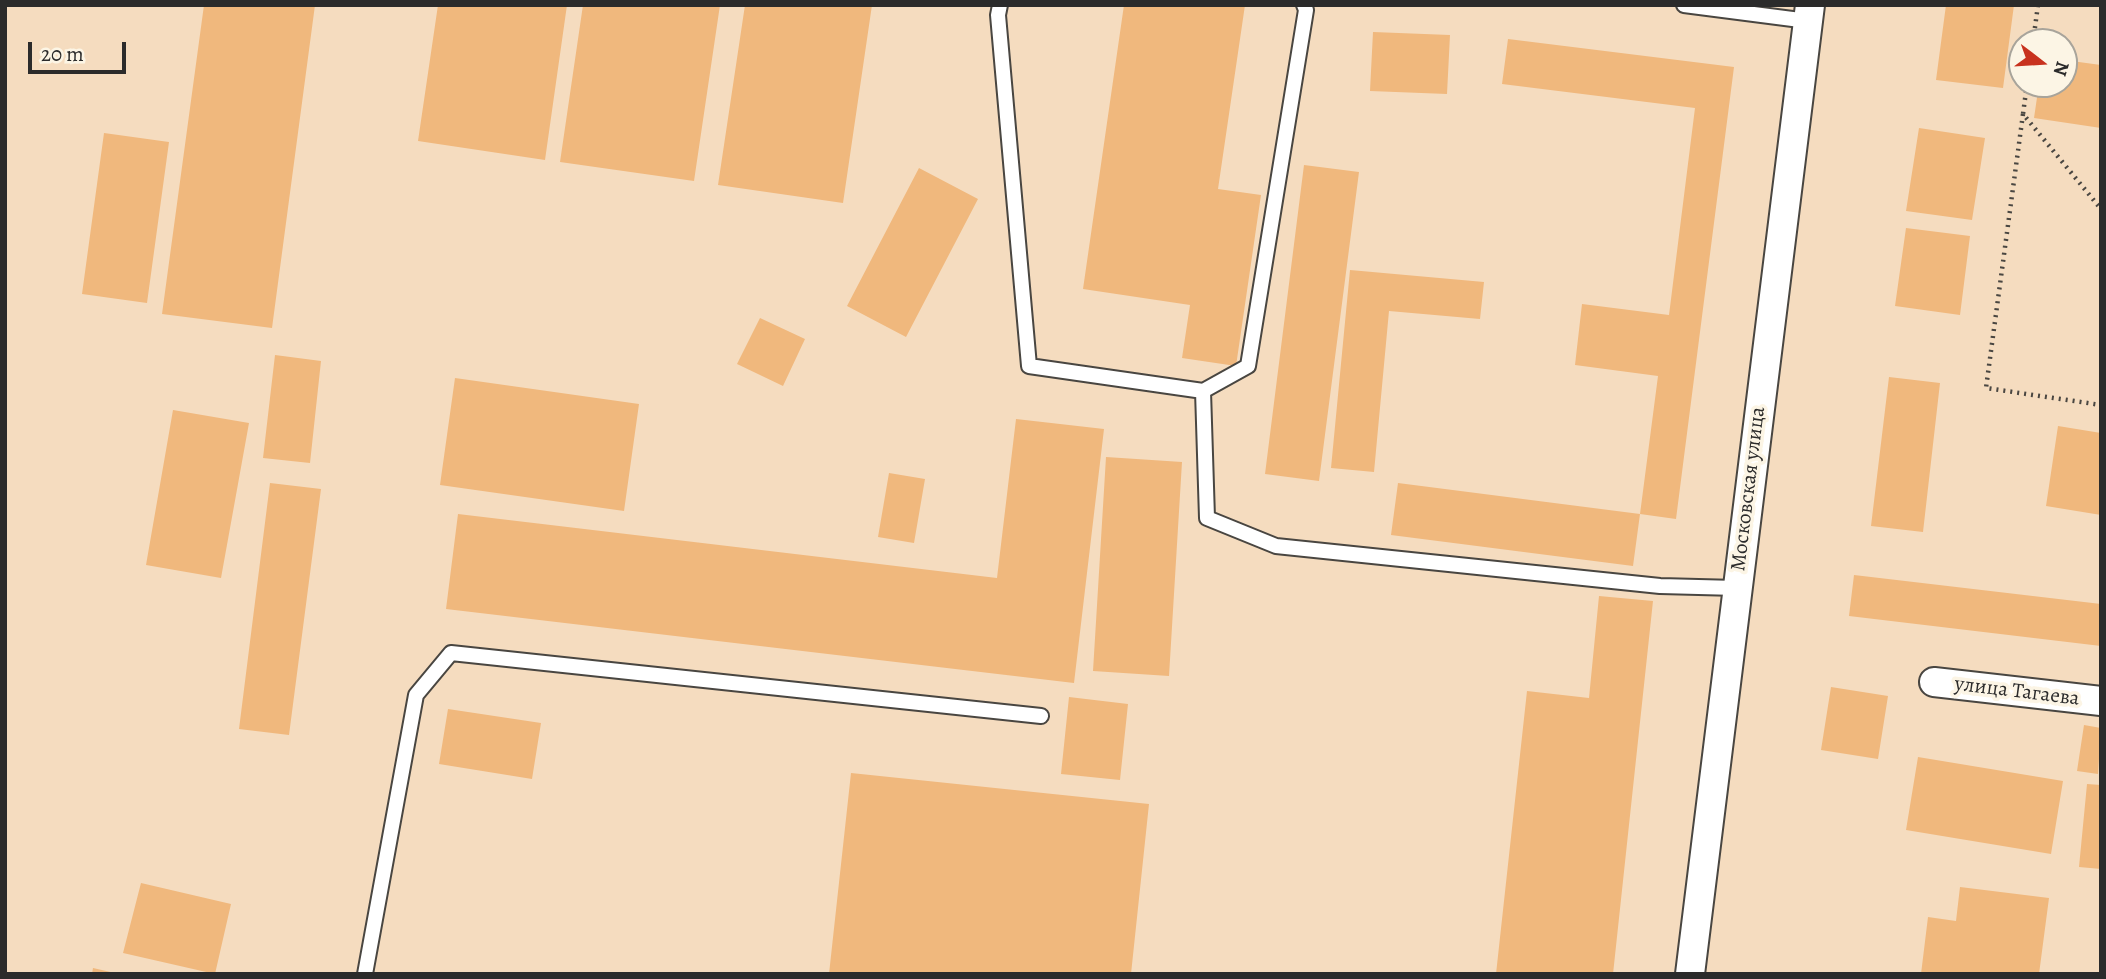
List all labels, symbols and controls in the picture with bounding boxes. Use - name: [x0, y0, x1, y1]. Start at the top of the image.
- scale bar: [32, 28, 130, 72]
- north arrow: [2008, 28, 2078, 98]
- text: 20 m: [41, 40, 84, 68]
- text: N: [2047, 58, 2076, 79]
- street label: Московская улица: [1726, 405, 1772, 573]
- street label: улица Тагаева: [1953, 672, 2081, 712]

